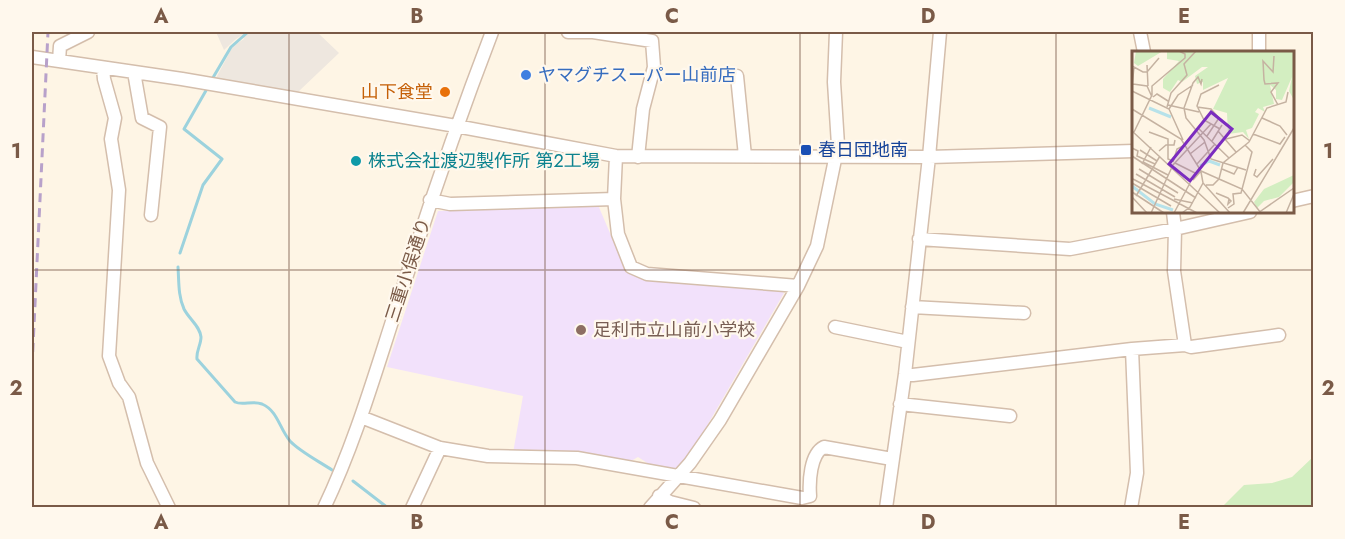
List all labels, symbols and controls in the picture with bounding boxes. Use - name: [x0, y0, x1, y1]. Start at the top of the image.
- text: A: [153, 2, 169, 31]
- text: B: [410, 2, 424, 31]
- text: C: [665, 2, 679, 31]
- text: D: [921, 2, 935, 31]
- text: E: [1178, 2, 1190, 31]
- inset map: [1132, 51, 1294, 213]
- place label: ヤマグチスーパー山前店: [538, 62, 736, 88]
- marker: ヤマグチスーパー山前店: [519, 68, 533, 82]
- place label: 山下食堂: [361, 79, 433, 105]
- marker: 山下食堂: [438, 85, 452, 99]
- text: 1: [11, 137, 21, 166]
- place label: 春日団地南: [818, 137, 908, 163]
- text: 1: [1323, 137, 1333, 166]
- marker: 春日団地南: [799, 143, 813, 157]
- place label: 株式会社渡辺製作所 第2工場: [368, 148, 600, 174]
- marker: 株式会社渡辺製作所 第2工場: [349, 154, 363, 168]
- street label: 三重小俣通り: [379, 215, 437, 325]
- place label: 足利市立山前小学校: [593, 317, 755, 343]
- marker: 足利市立山前小学校: [574, 323, 588, 337]
- text: 2: [9, 374, 23, 403]
- text: 2: [1321, 374, 1335, 403]
- text: A: [153, 508, 169, 537]
- text: B: [410, 508, 424, 537]
- text: C: [665, 508, 679, 537]
- text: D: [921, 508, 935, 537]
- text: E: [1178, 508, 1190, 537]

